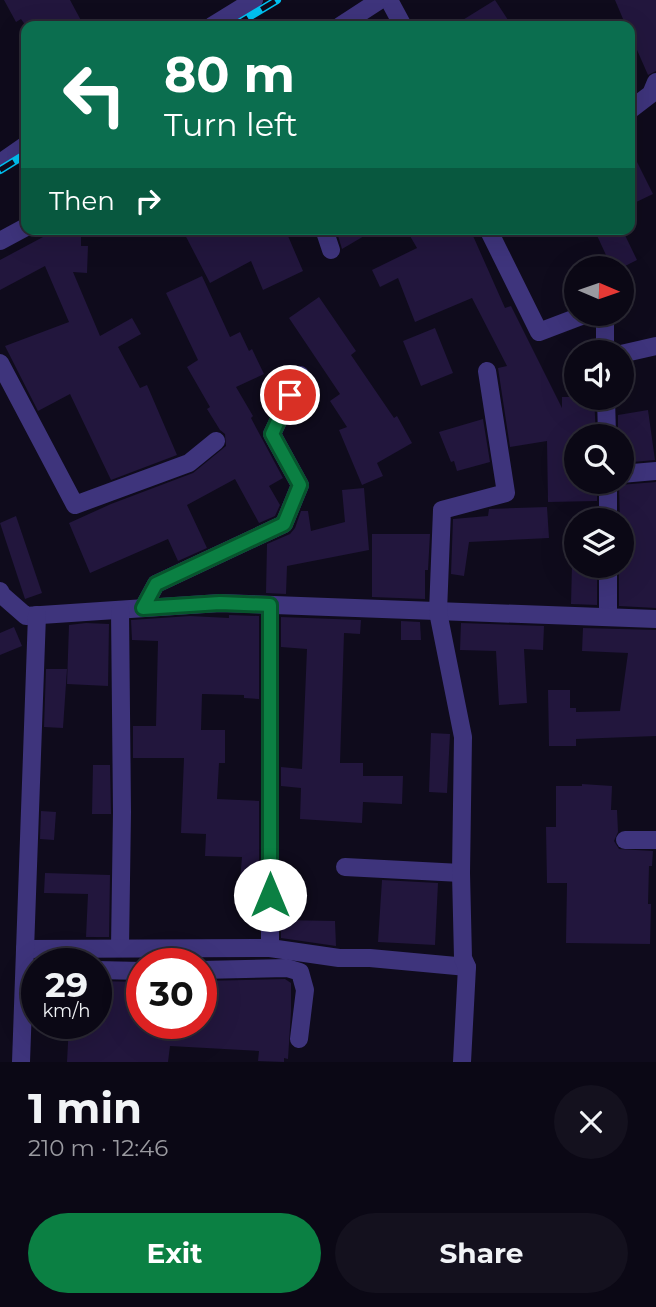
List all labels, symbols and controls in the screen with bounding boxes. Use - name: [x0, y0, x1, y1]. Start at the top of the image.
- text: 80 m: [164, 45, 295, 104]
- icon: left: [49, 49, 140, 140]
- text: Turn left: [164, 105, 298, 144]
- icon: right: [129, 182, 167, 220]
- text: Then: [49, 185, 115, 217]
- north arrow: [564, 256, 634, 326]
- map controls: [564, 256, 634, 578]
- button: sound: [564, 340, 634, 410]
- pin: [260, 365, 320, 425]
- icon: arrive: [271, 376, 309, 414]
- button: search: [564, 424, 634, 494]
- button: layers: [564, 508, 634, 578]
- position arrow: [233, 858, 307, 932]
- speed limit sign: 30: [126, 948, 217, 1039]
- text: 29: [45, 963, 88, 1006]
- text: km/h: [42, 1000, 91, 1022]
- text: 1 min: [28, 1082, 142, 1134]
- button: close: [554, 1085, 628, 1159]
- text: 210 m · 12:46: [28, 1134, 168, 1162]
- button: Exit: [28, 1213, 321, 1293]
- button: Share: [335, 1213, 628, 1293]

